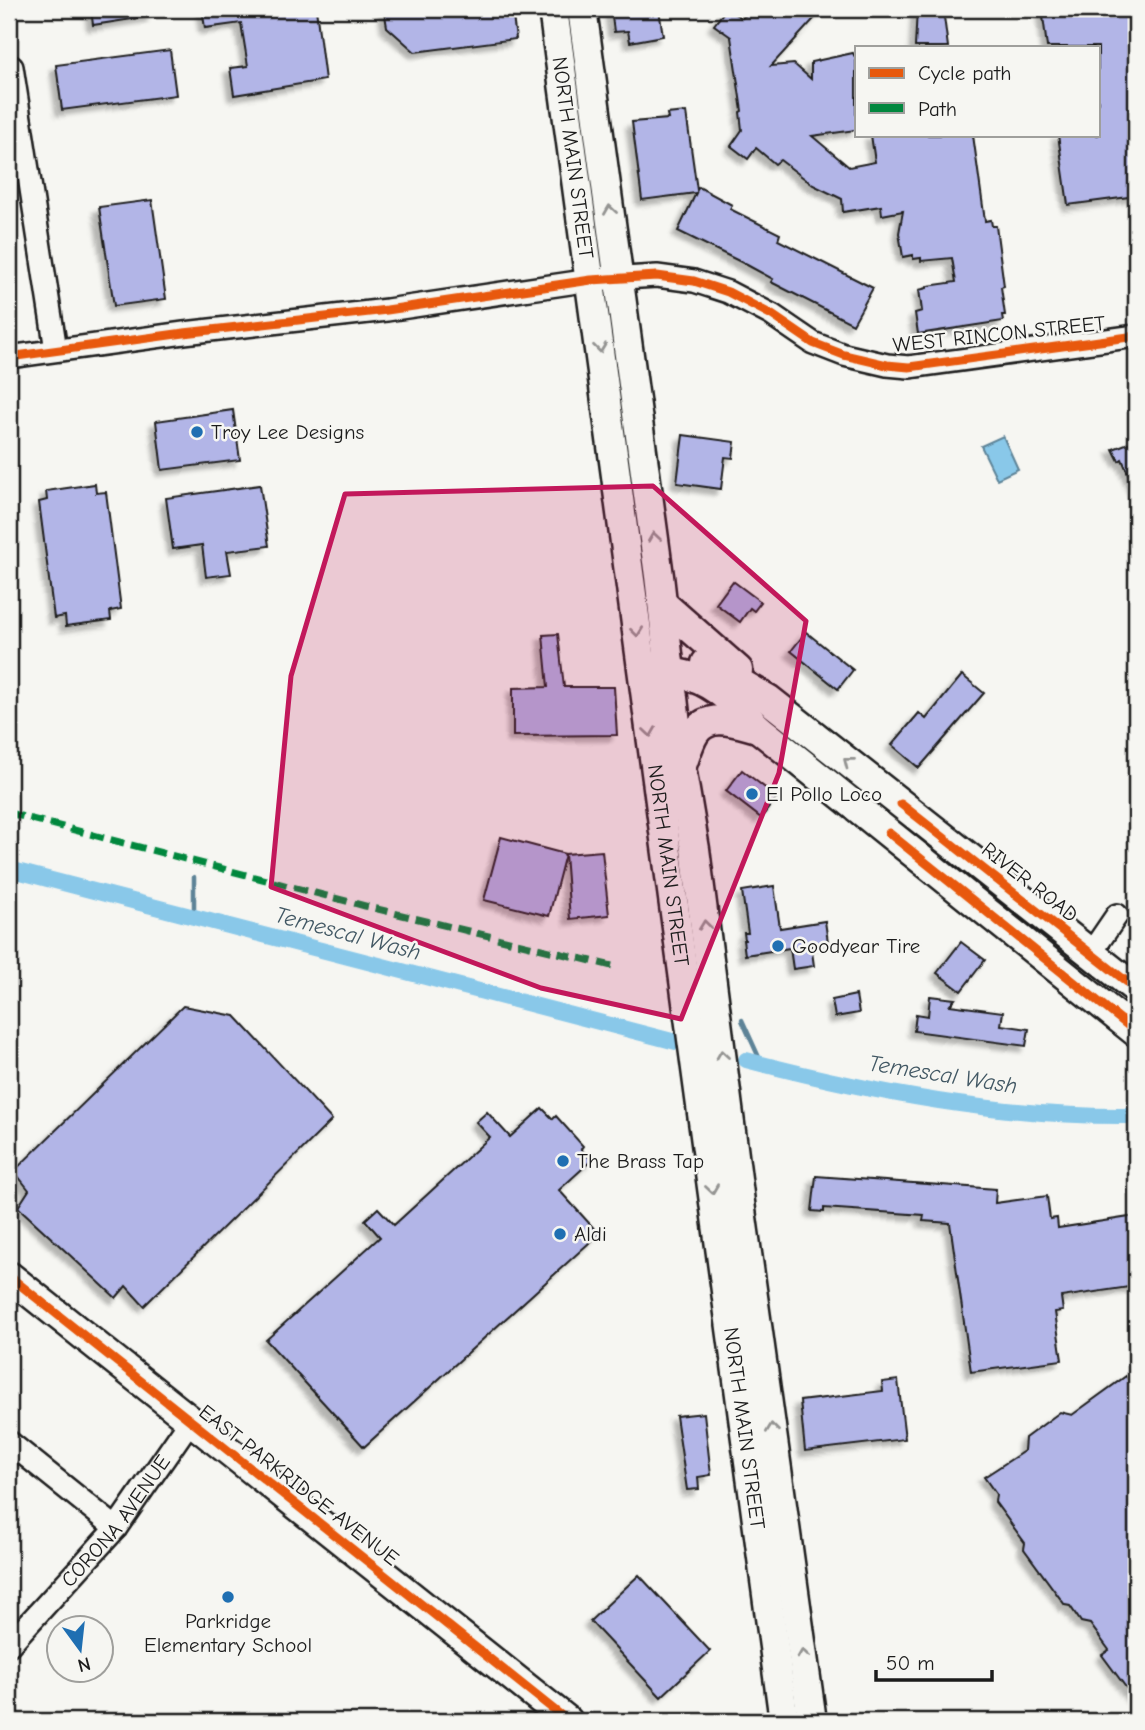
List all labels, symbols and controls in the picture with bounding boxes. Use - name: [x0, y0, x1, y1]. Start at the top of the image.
- legend: [855, 46, 1100, 136]
- street label: NORTH MAIN STREET: [548, 55, 599, 260]
- text: Cycle path: [918, 61, 1011, 85]
- text: Path: [918, 97, 957, 121]
- one-way arrow: [603, 204, 618, 216]
- street label: WEST RINCON STREET: [892, 311, 1107, 357]
- one-way arrow: [592, 342, 607, 353]
- place label: Troy Lee Designs: [211, 420, 364, 444]
- marker: Troy Lee Designs: [189, 424, 205, 440]
- one-way arrow: [647, 531, 662, 542]
- one-way arrow: [629, 626, 644, 637]
- one-way arrow: [643, 726, 658, 738]
- one-way arrow: [843, 757, 855, 770]
- street label: NORTH MAIN STREET: [643, 763, 694, 968]
- place label: El Pollo Loco: [766, 782, 882, 806]
- marker: El Pollo Loco: [744, 786, 760, 802]
- street label: RIVER ROAD: [977, 837, 1083, 927]
- water label: Temescal Wash: [272, 901, 424, 966]
- one-way arrow: [697, 919, 712, 930]
- place label: Goodyear Tire: [792, 934, 920, 958]
- marker: Goodyear Tire: [770, 938, 786, 954]
- one-way arrow: [715, 1049, 730, 1061]
- water label: Temescal Wash: [867, 1049, 1019, 1100]
- place label: The Brass Tap: [577, 1149, 704, 1173]
- marker: The Brass Tap: [555, 1153, 571, 1169]
- one-way arrow: [705, 1183, 720, 1195]
- place label: Aldi: [574, 1222, 607, 1246]
- marker: Aldi: [552, 1226, 568, 1242]
- street label: NORTH MAIN STREET: [719, 1326, 770, 1531]
- street label: EAST PARKRIDGE AVENUE: [194, 1400, 404, 1570]
- one-way arrow: [765, 1422, 780, 1434]
- street label: CORONA AVENUE: [56, 1450, 175, 1592]
- marker: Parkridge Elementary School: [220, 1589, 236, 1605]
- place label: Parkridge Elementary School: [144, 1609, 312, 1657]
- north arrow: [46, 1614, 116, 1684]
- scale bar: [876, 1639, 991, 1683]
- one-way arrow: [796, 1648, 811, 1659]
- text: 50 m: [886, 1651, 935, 1675]
- text: N: [75, 1652, 93, 1677]

